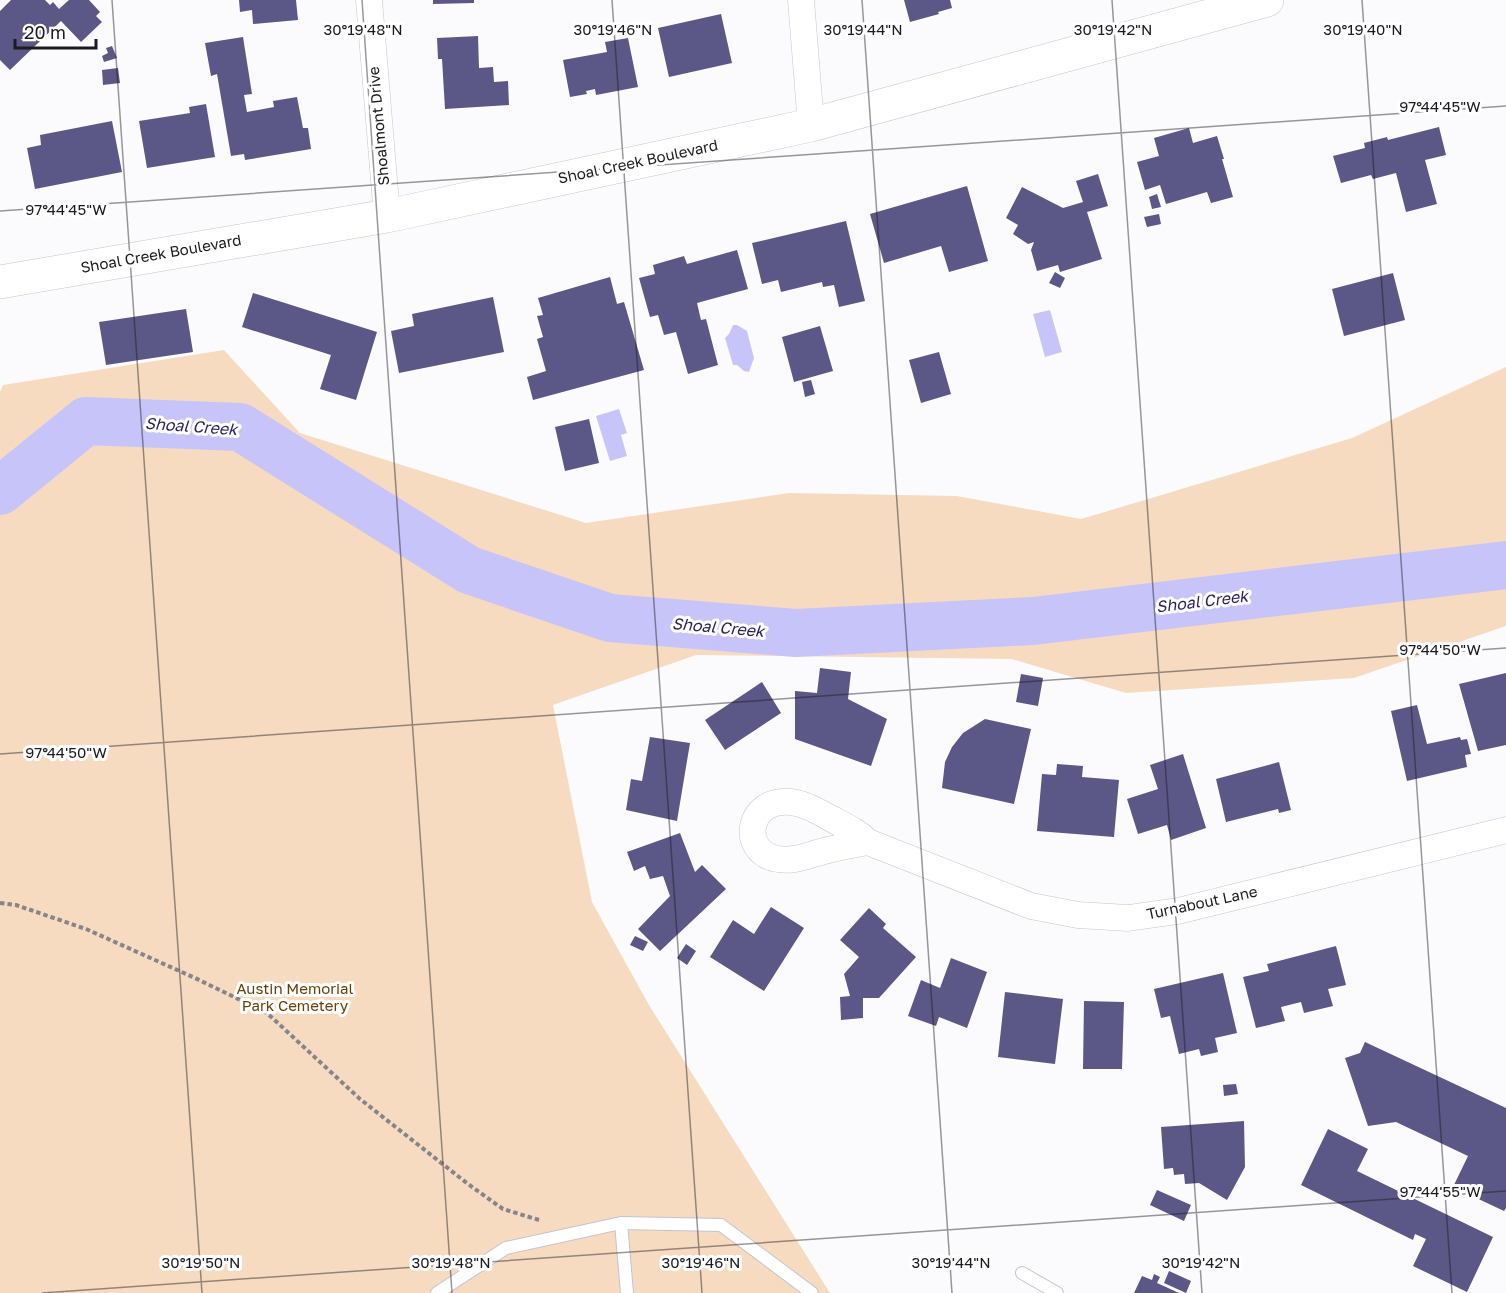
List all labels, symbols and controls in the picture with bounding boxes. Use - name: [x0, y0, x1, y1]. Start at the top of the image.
- scale bar: [15, 12, 96, 50]
- text: 30°19'48"N: [323, 20, 403, 38]
- text: 30°19'46"N: [573, 20, 653, 38]
- text: 30°19'44"N: [823, 20, 903, 38]
- text: 30°19'42"N: [1074, 20, 1152, 38]
- text: 30°19'40"N: [1323, 20, 1403, 38]
- text: 20 m: [24, 21, 66, 43]
- street label: Shoalmont Drive: [364, 66, 392, 186]
- text: 97°44'45"W: [1399, 97, 1481, 115]
- street label: Shoal Creek Boulevard: [556, 135, 719, 187]
- text: 97°44'45"W: [25, 200, 107, 218]
- street label: Shoal Creek Boulevard: [79, 230, 243, 276]
- water label: Shoal Creek: [144, 413, 240, 439]
- water label: Shoal Creek: [1155, 585, 1251, 617]
- water label: Shoal Creek: [671, 613, 767, 641]
- text: 97°44'50"W: [1399, 640, 1481, 658]
- text: 97°44'50"W: [25, 743, 107, 761]
- street label: Turnabout Lane: [1145, 881, 1259, 923]
- park label: Austin Memorial Park Cemetery: [237, 979, 354, 1014]
- text: 97°44'55"W: [1399, 1182, 1481, 1200]
- text: 30°19'50"N: [162, 1253, 240, 1271]
- text: 30°19'48"N: [411, 1253, 491, 1271]
- text: 30°19'46"N: [661, 1253, 741, 1271]
- text: 30°19'44"N: [911, 1253, 991, 1271]
- text: 30°19'42"N: [1162, 1253, 1240, 1271]

